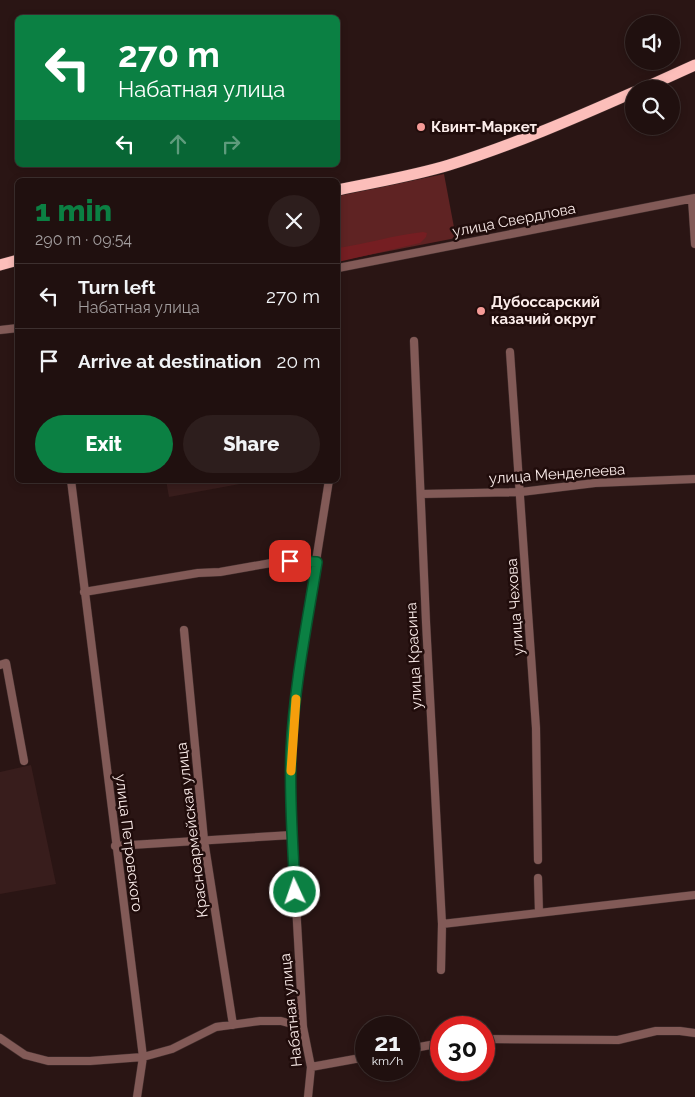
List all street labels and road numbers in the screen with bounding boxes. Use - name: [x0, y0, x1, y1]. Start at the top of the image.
- street label: улица Свердлова: [451, 199, 577, 241]
- street label: улица Менделеева: [488, 460, 626, 488]
- street label: улица Чехова: [503, 558, 527, 656]
- street label: улица Красина: [402, 602, 426, 710]
- street label: Красноармейская улица: [172, 741, 212, 919]
- street label: улица Петровского: [112, 773, 146, 913]
- street label: Набатная улица: [276, 952, 306, 1068]

